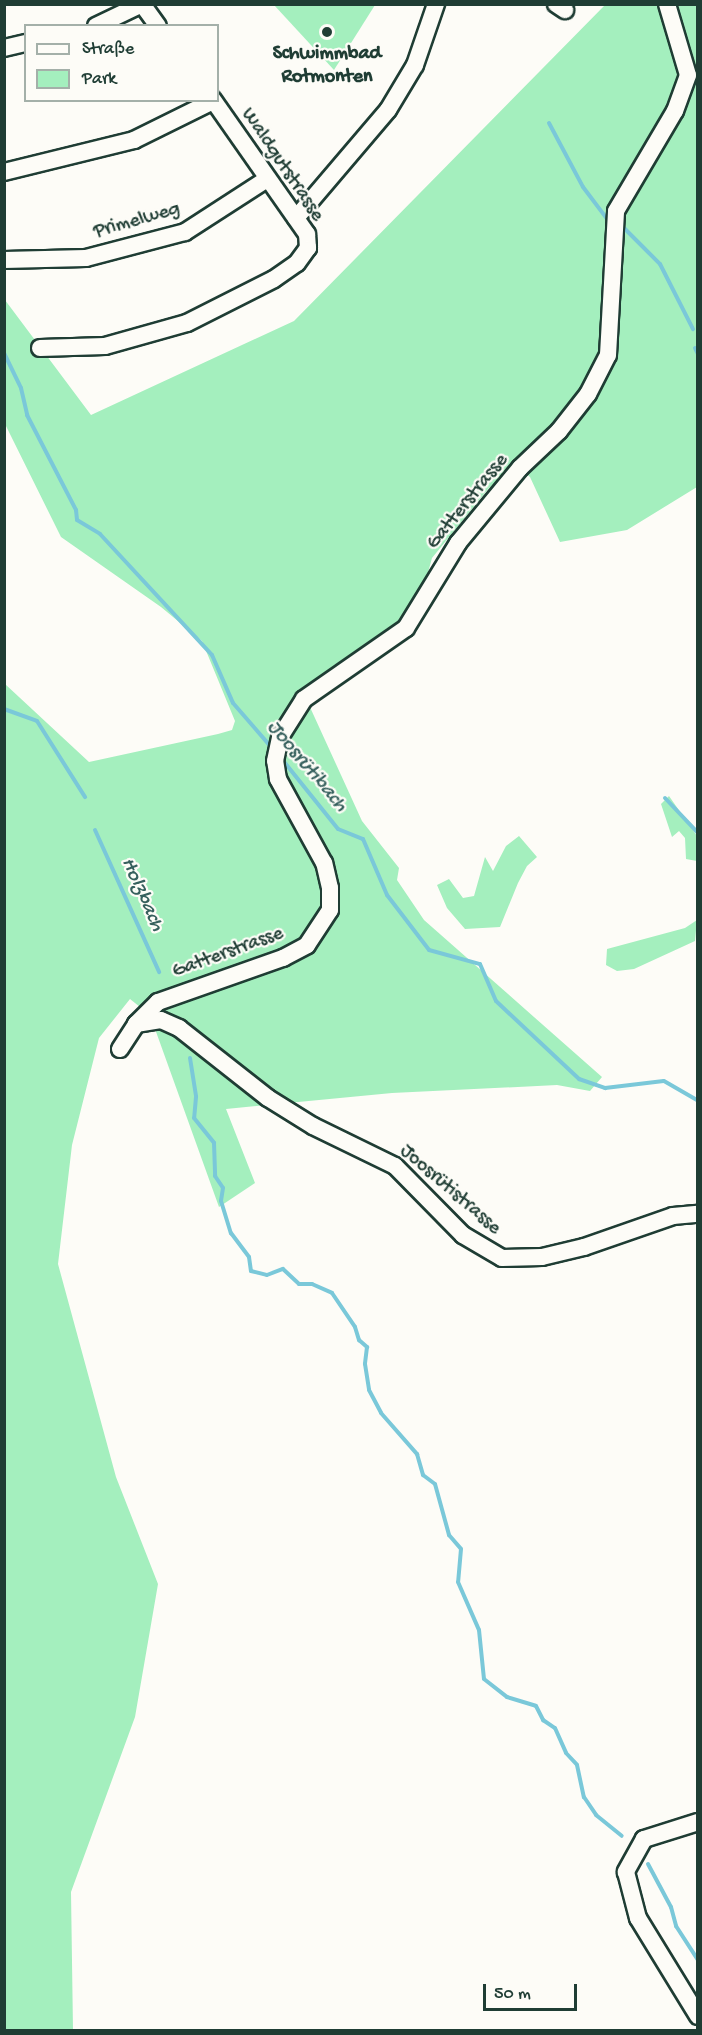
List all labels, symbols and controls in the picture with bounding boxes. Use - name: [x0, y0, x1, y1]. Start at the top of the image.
- legend: [24, 24, 219, 102]
- marker: Schwimmbad Rotmonten: [320, 25, 334, 39]
- text: Straße: [82, 39, 134, 60]
- place label: Schwimmbad Rotmonten: [273, 42, 381, 89]
- text: Park: [82, 69, 116, 90]
- street label: Waldgutstrasse: [235, 104, 329, 226]
- street label: Primelweg: [91, 197, 183, 245]
- street label: Gatterstrasse: [422, 449, 514, 555]
- water label: Joosrütibach: [260, 716, 352, 818]
- water label: Holzbach: [114, 854, 168, 936]
- street label: Gatterstrasse: [169, 922, 287, 984]
- street label: Joosrütistrasse: [394, 1139, 506, 1241]
- scale bar: [486, 1972, 580, 2010]
- text: 50 m: [494, 1984, 531, 2005]

